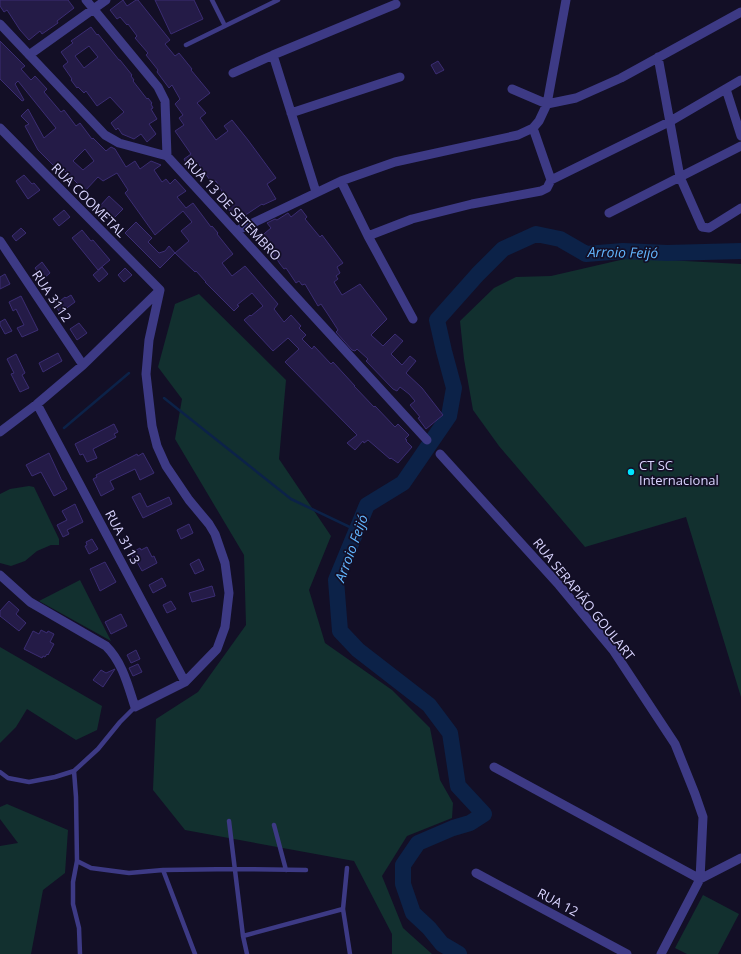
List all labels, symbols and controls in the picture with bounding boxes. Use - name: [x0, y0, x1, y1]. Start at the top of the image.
- street label: RUA 13 DE SETEMBRO: [181, 154, 285, 264]
- street label: RUA COOMETAL: [48, 159, 130, 241]
- water label: Arroio Feijó: [587, 242, 659, 262]
- street label: RUA 3112: [28, 267, 76, 325]
- place label: CT SC Internacional: [639, 456, 719, 489]
- marker: CT SC Internacional: [626, 467, 636, 477]
- street label: RUA 3113: [101, 507, 145, 567]
- water label: Arroio Feijó: [330, 512, 372, 585]
- street label: RUA SERAPIÃO GOULART: [529, 534, 639, 664]
- street label: RUA 12: [534, 884, 582, 920]

